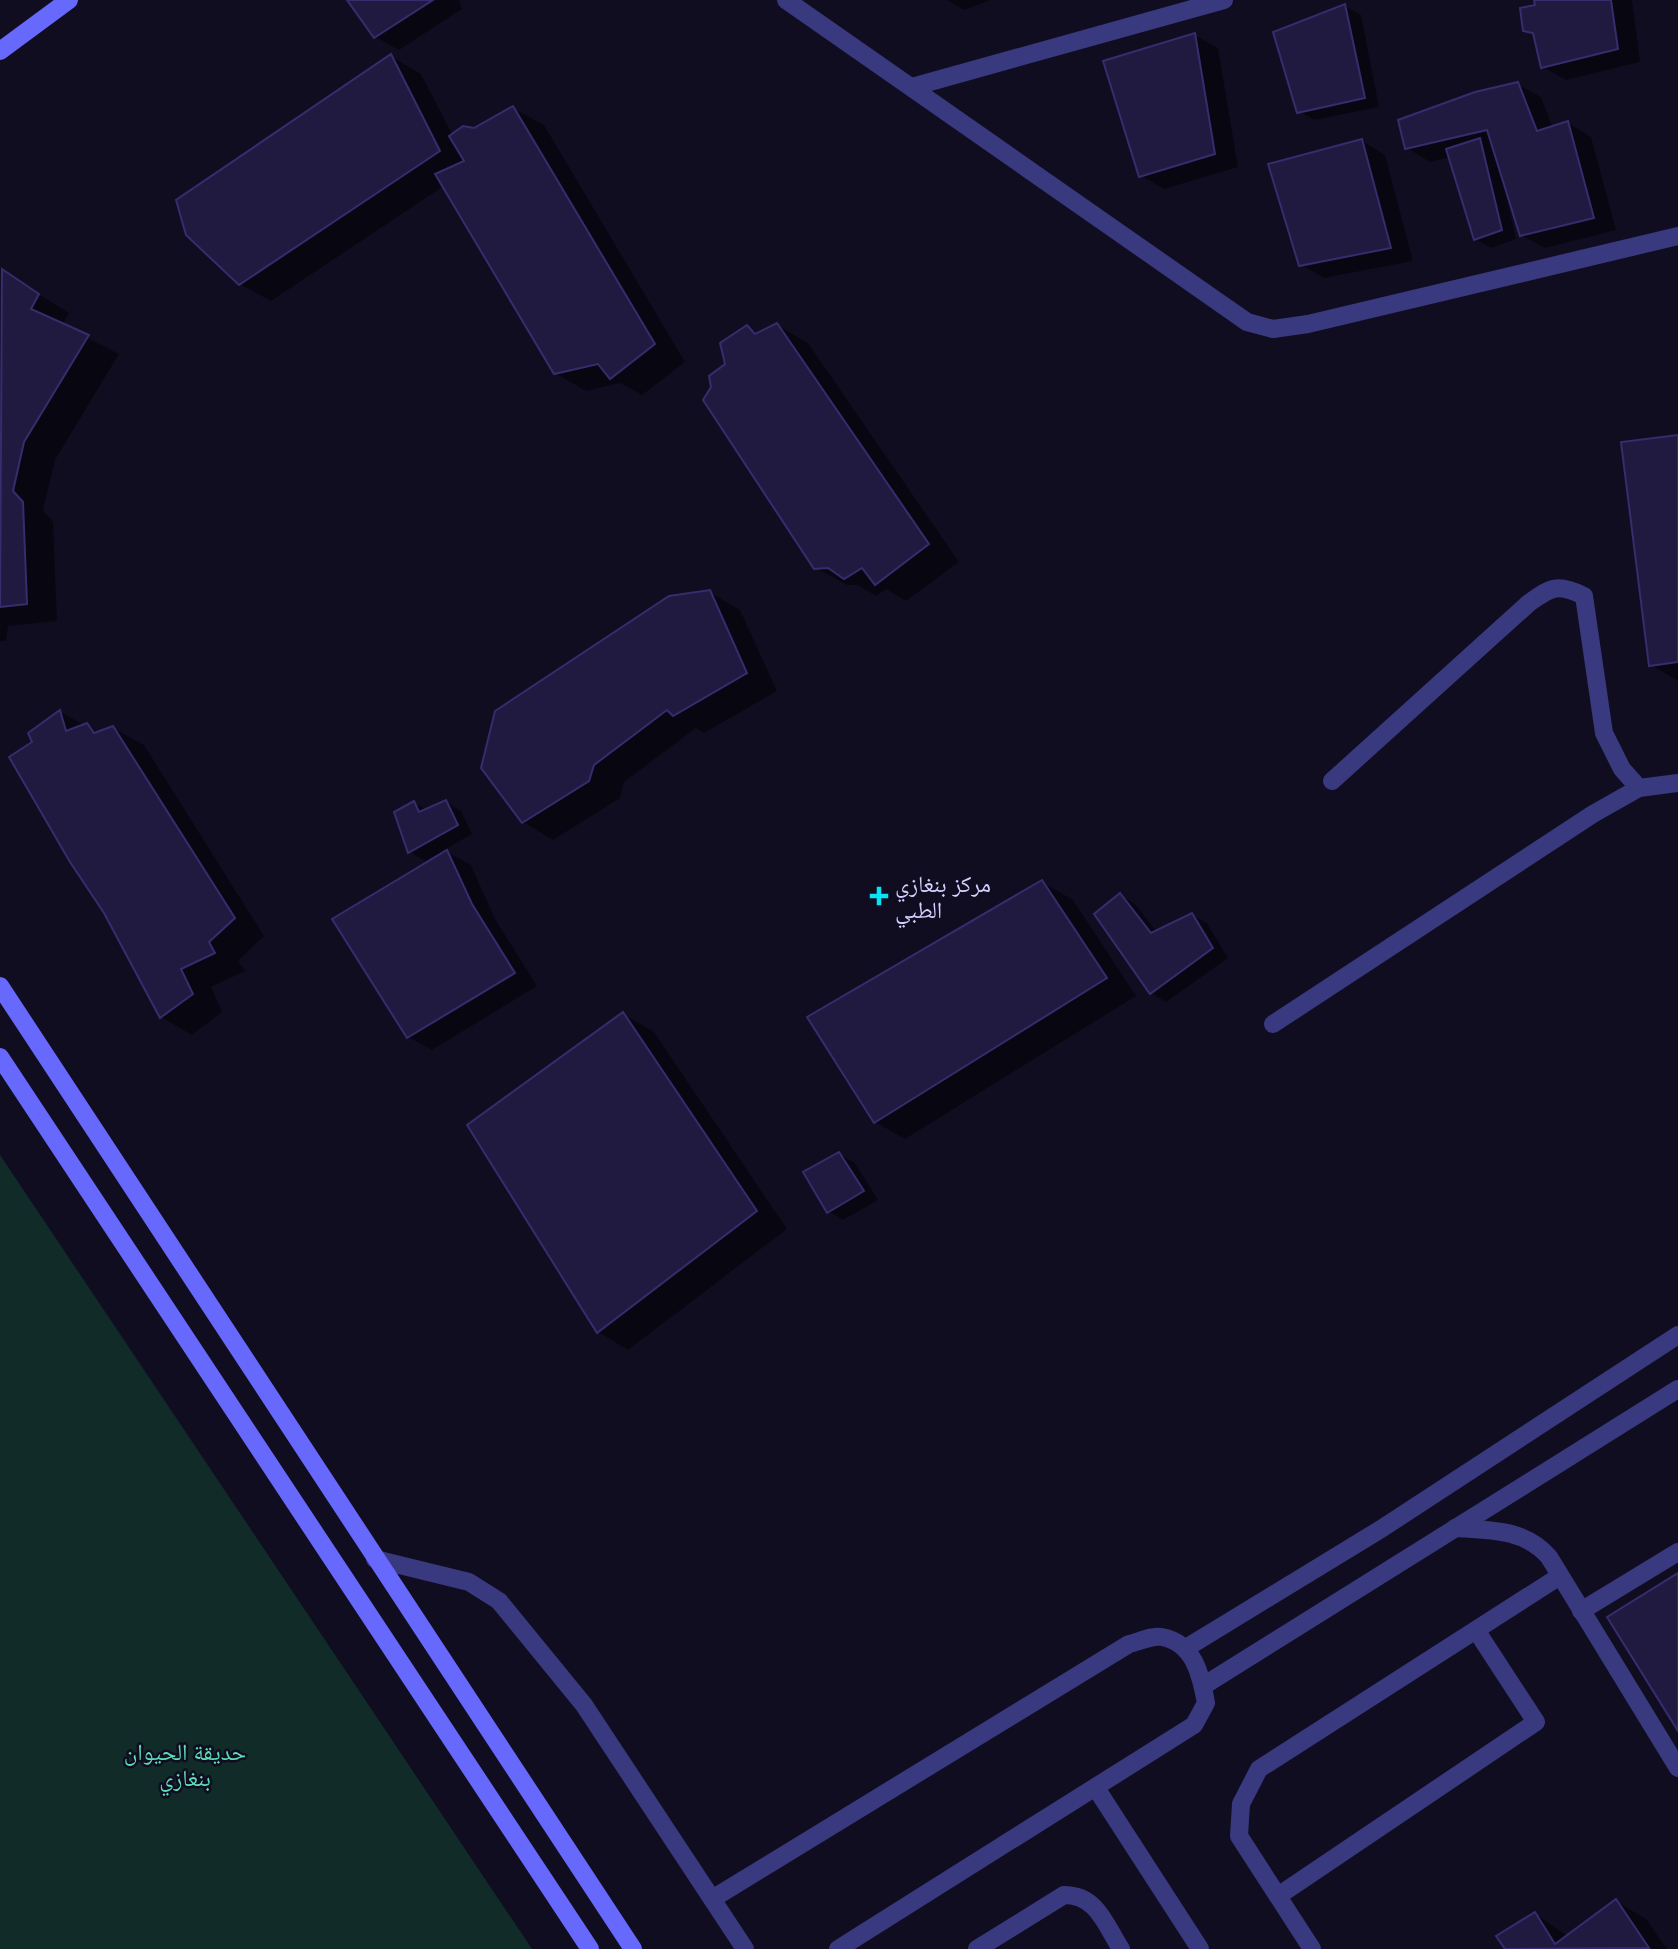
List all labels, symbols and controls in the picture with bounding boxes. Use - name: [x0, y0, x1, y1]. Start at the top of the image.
- place label: مركز بنغازي الطبي: [895, 867, 991, 929]
- marker: مركز بنغازي الطبي: [869, 886, 889, 906]
- park label: حديقة الحيوان بنغازي: [124, 1735, 246, 1797]

